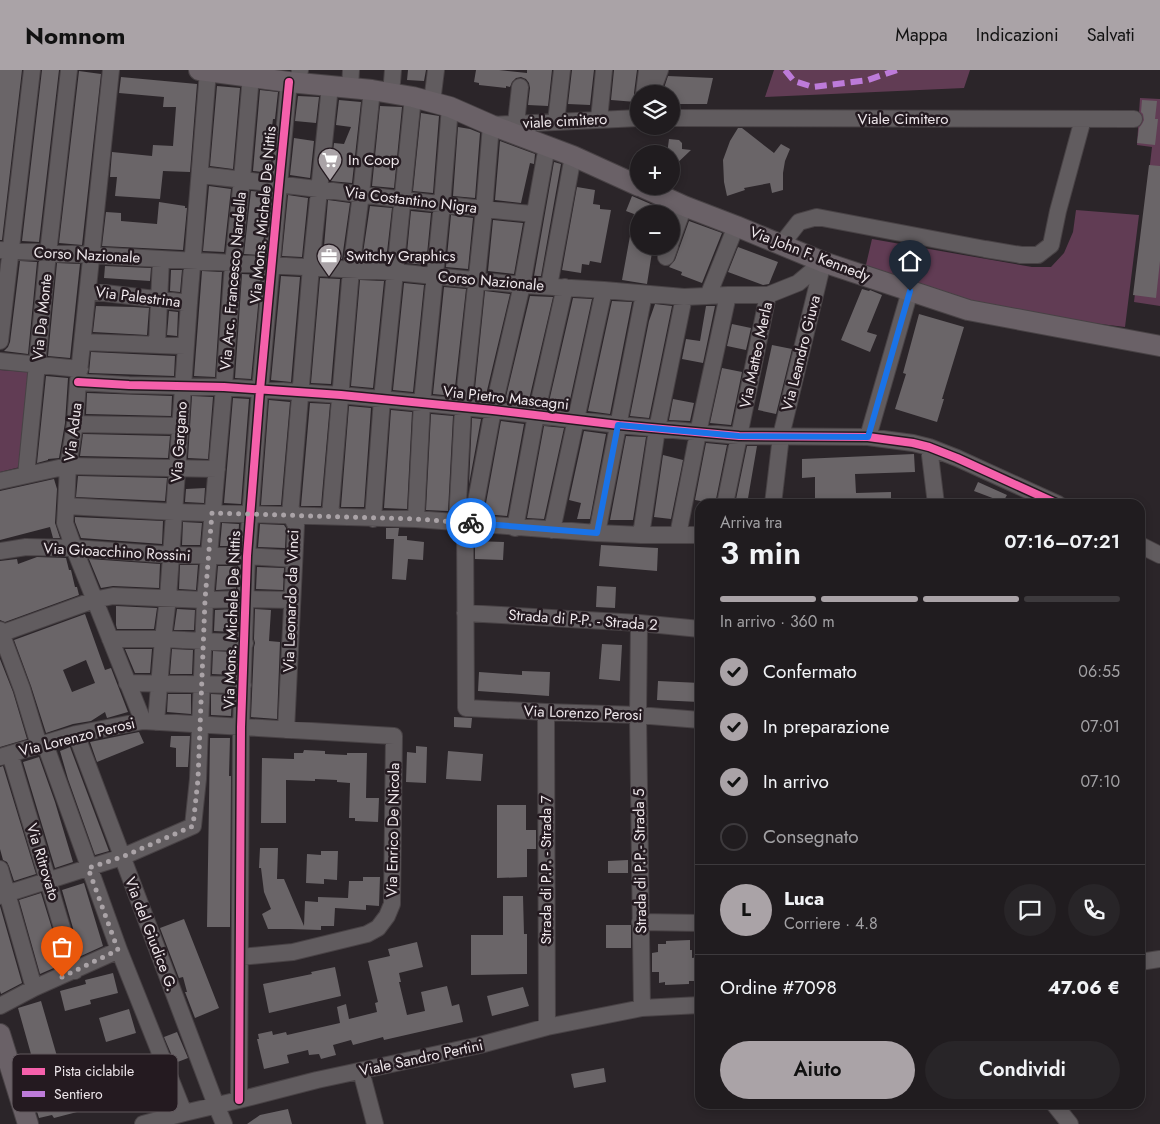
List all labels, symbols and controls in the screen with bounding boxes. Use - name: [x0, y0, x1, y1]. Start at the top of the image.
- text: Nomnom: [25, 18, 126, 53]
- text: Mappa: [895, 22, 948, 48]
- text: Indicazioni: [976, 22, 1059, 48]
- text: Salvati: [1087, 22, 1135, 48]
- map controls: [630, 85, 680, 255]
- button: layers: [630, 85, 680, 135]
- street label: viale cimitero: [522, 108, 608, 134]
- street label: Viale Cimitero: [858, 108, 948, 130]
- street label: Via Mons. Michele De Nittis: [244, 125, 282, 305]
- button: +: [630, 145, 680, 195]
- supermarket icon: In Coop: [317, 147, 343, 181]
- place label: In Coop: [348, 149, 400, 171]
- street label: Via Costantino Nigra: [344, 181, 478, 219]
- street label: Via Arc. Francesco Nardella: [214, 191, 252, 371]
- button: −: [630, 205, 680, 255]
- street label: Via John F. Kennedy: [747, 221, 874, 287]
- pin: [889, 240, 931, 291]
- street label: Corso Nazionale: [33, 241, 141, 269]
- office icon: Switchy Graphics: [316, 243, 342, 277]
- place label: Switchy Graphics: [346, 245, 456, 267]
- icon: home: [896, 247, 924, 275]
- street label: Corso Nazionale: [437, 265, 545, 297]
- street label: Via Da Monte: [27, 272, 58, 361]
- street label: Via Palestrina: [94, 281, 182, 313]
- street label: Via Leandro Giuva: [776, 293, 826, 413]
- street label: Via Matteo Merla: [734, 300, 778, 410]
- street label: Via Pietro Mascagni: [442, 380, 570, 416]
- street label: Via Adua: [58, 401, 88, 463]
- street label: Via Gargano: [165, 401, 193, 483]
- courier: [446, 498, 496, 548]
- icon: bike: [457, 509, 485, 537]
- text: Arriva tra: [720, 511, 782, 534]
- text: 07:16–07:21: [1004, 528, 1120, 555]
- street label: Via Leonardo da Vinci: [278, 529, 304, 673]
- street label: Via Mons. Michele De Nittis: [218, 530, 246, 710]
- text: 3 min: [720, 530, 801, 576]
- street label: Via Gioacchino Rossini: [43, 537, 191, 567]
- street label: Strada di P-P. - Strada 2: [508, 604, 658, 636]
- text: In arrivo · 360 m: [720, 610, 835, 633]
- icon: check: [720, 658, 748, 686]
- text: Confermato: [763, 658, 857, 685]
- text: 06:55: [1078, 660, 1120, 683]
- street label: Via Lorenzo Perosi: [523, 700, 643, 726]
- street label: Via Lorenzo Perosi: [17, 712, 137, 762]
- icon: check: [720, 713, 748, 741]
- text: In preparazione: [763, 713, 890, 740]
- text: 07:01: [1080, 715, 1120, 738]
- street label: Via Enrico De Nicola: [381, 763, 405, 897]
- icon: check: [720, 768, 748, 796]
- text: In arrivo: [763, 768, 829, 795]
- text: 07:10: [1080, 770, 1120, 793]
- street label: Strada di P.P.- Strada 5: [628, 788, 652, 934]
- street label: Strada di P.P. - Strada 7: [535, 795, 557, 945]
- street label: Via Ritrovato: [21, 821, 65, 903]
- text: Consegnato: [763, 823, 859, 850]
- street label: Via del Giudice G.: [119, 874, 183, 994]
- button: chat: [1004, 884, 1056, 936]
- button: phone: [1068, 884, 1120, 936]
- text: Luca: [784, 885, 824, 912]
- text: L: [741, 896, 751, 923]
- text: Corriere · 4.8: [784, 912, 878, 935]
- pin: [41, 926, 83, 977]
- icon: bag: [48, 933, 76, 961]
- text: Ordine #7098: [720, 974, 837, 1001]
- text: 47.06 €: [1048, 974, 1120, 1001]
- street label: Viale Sandro Pertini: [357, 1034, 485, 1082]
- button: Aiuto: [720, 1041, 915, 1099]
- button: Condividi: [925, 1041, 1120, 1099]
- legend: [12, 1054, 178, 1112]
- text: Pista ciclabile: [54, 1061, 134, 1081]
- text: Sentiero: [54, 1084, 103, 1104]

